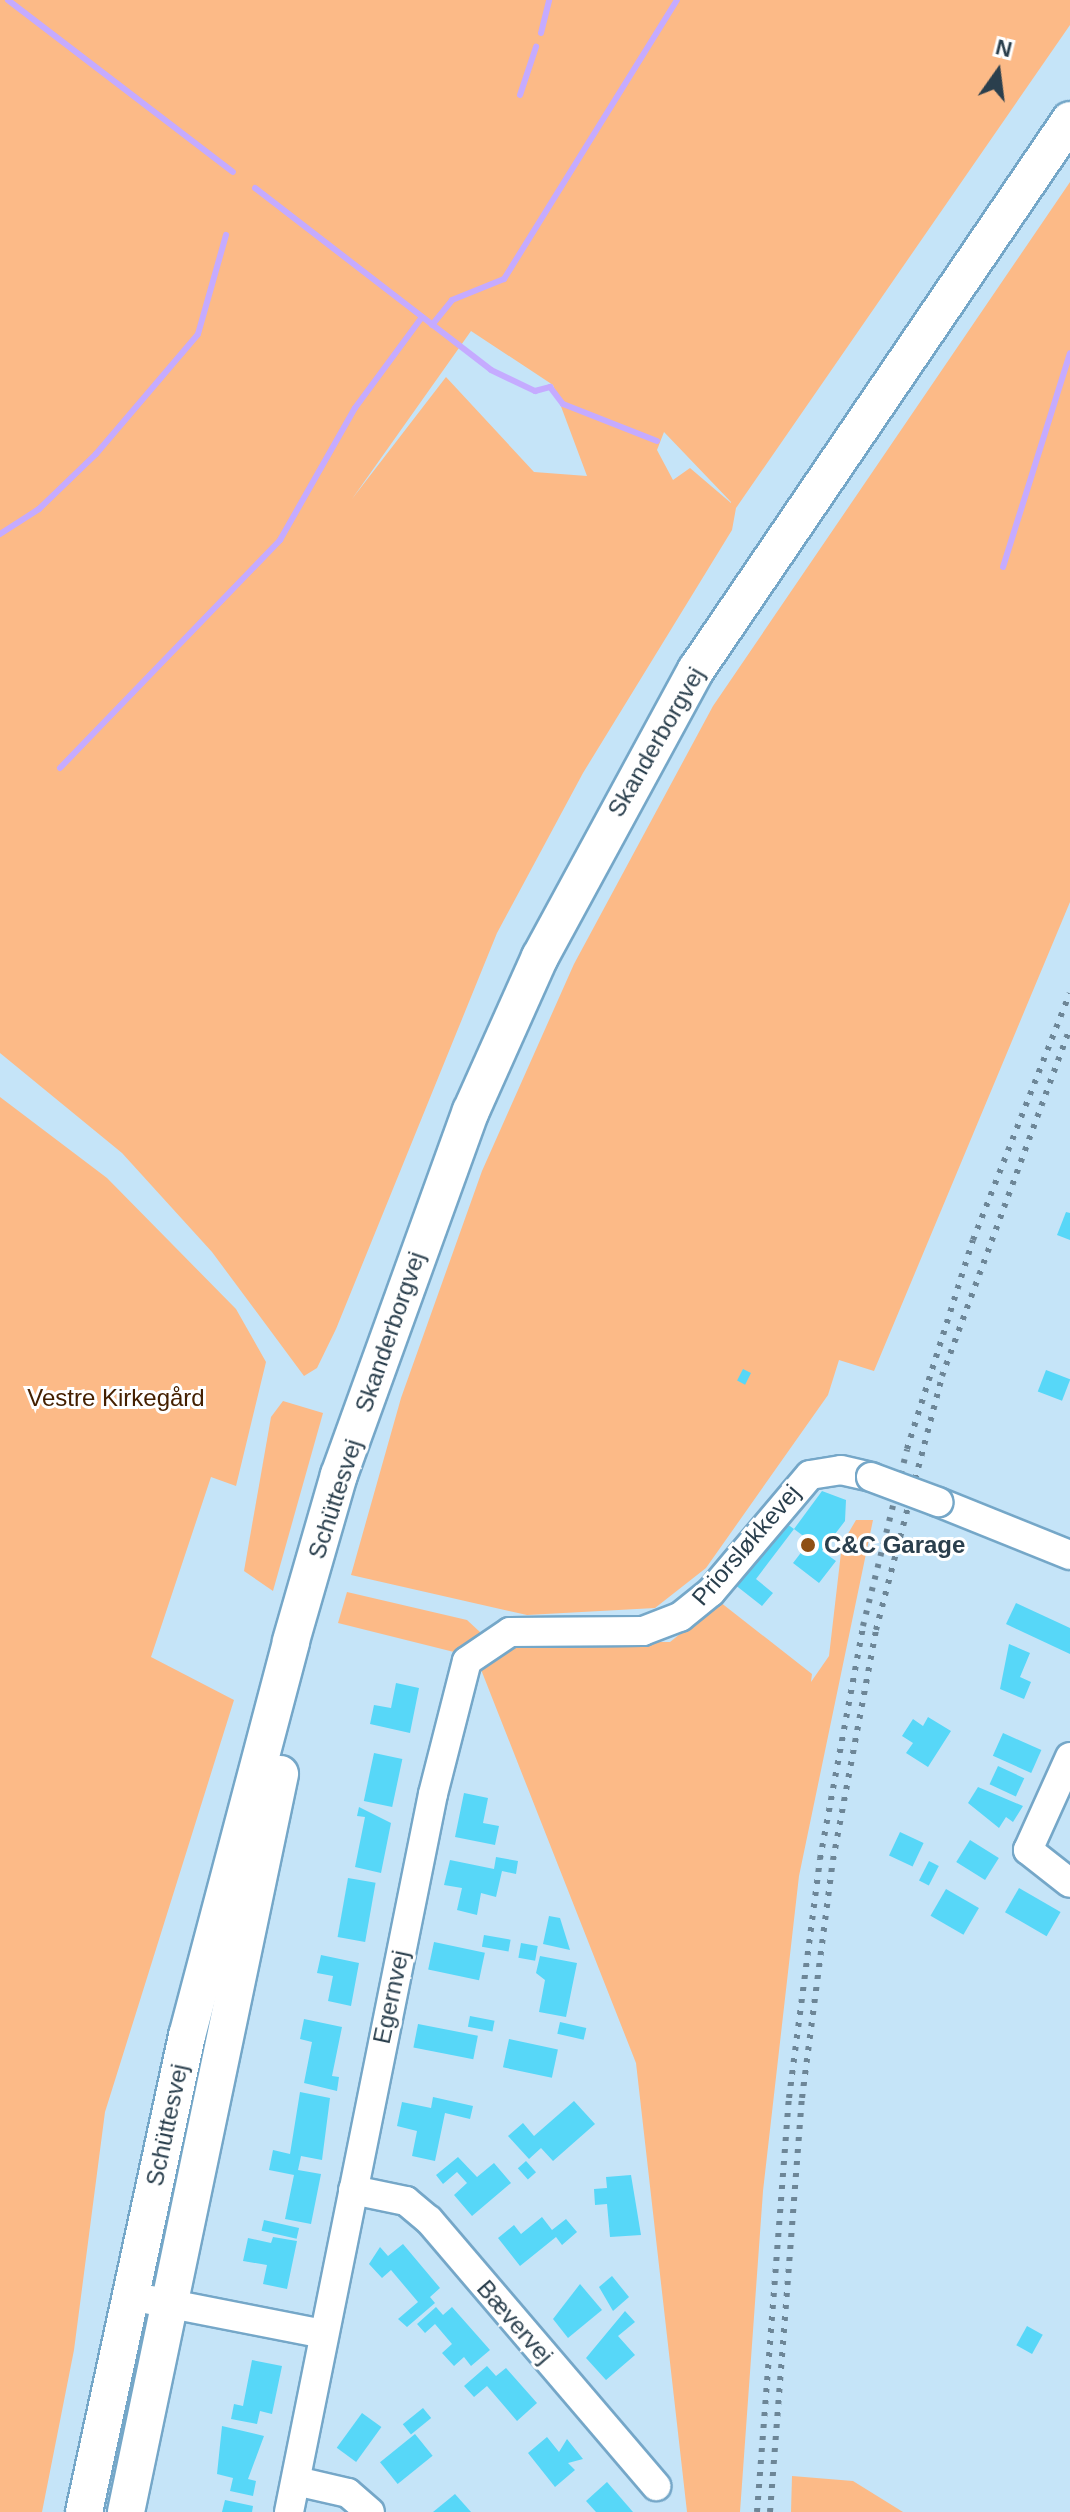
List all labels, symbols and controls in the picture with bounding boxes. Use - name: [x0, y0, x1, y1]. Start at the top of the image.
- north arrow: [958, 32, 1038, 112]
- text: N: [993, 34, 1015, 62]
- street label: Skanderborgvej: [602, 662, 710, 822]
- street label: Skanderborgvej: [349, 1248, 431, 1416]
- park label: Vestre Kirkegård: [27, 1384, 205, 1412]
- street label: Schüttesvej: [302, 1436, 368, 1562]
- street label: Priorsløkkevej: [686, 1479, 806, 1611]
- place label: C&C Garage: [824, 1531, 965, 1559]
- marker: C&C Garage: [799, 1536, 817, 1554]
- street label: Egernvej: [367, 1948, 415, 2046]
- street label: Schüttesvej: [140, 2061, 194, 2189]
- street label: Bævervej: [471, 2274, 559, 2370]

